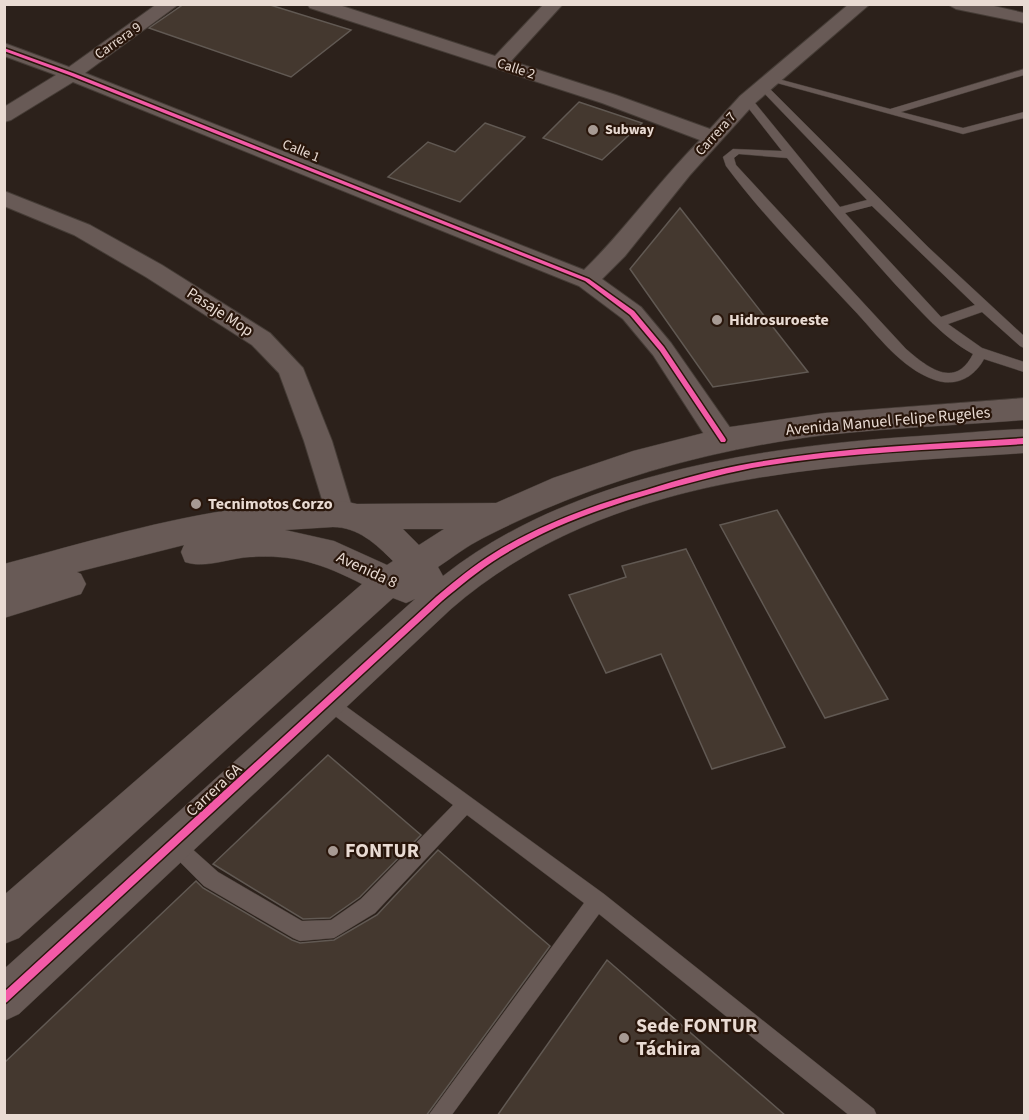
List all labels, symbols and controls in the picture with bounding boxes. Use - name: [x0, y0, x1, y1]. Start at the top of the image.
- street label: Carrera 9: [91, 18, 145, 64]
- street label: Calle 2: [494, 53, 538, 85]
- street label: Carrera 7: [691, 108, 741, 160]
- place label: Subway: [605, 120, 655, 140]
- marker: Subway: [586, 123, 600, 137]
- street label: Calle 1: [279, 134, 323, 168]
- street label: Pasaje Mop: [182, 282, 258, 342]
- place label: Hidrosuroeste: [729, 309, 829, 331]
- marker: Hidrosuroeste: [710, 313, 724, 327]
- street label: Avenida Manuel Felipe Rugeles: [785, 401, 991, 441]
- place label: Tecnimotos Corzo: [208, 493, 333, 515]
- marker: Tecnimotos Corzo: [189, 497, 203, 511]
- street label: Avenida 8: [333, 546, 401, 594]
- street label: Carrera 6A: [181, 758, 247, 822]
- place label: FONTUR: [345, 837, 419, 865]
- marker: FONTUR: [326, 844, 340, 858]
- place label: Sede FONTUR Táchira: [636, 1012, 757, 1063]
- marker: Sede FONTUR Táchira: [617, 1031, 631, 1045]

